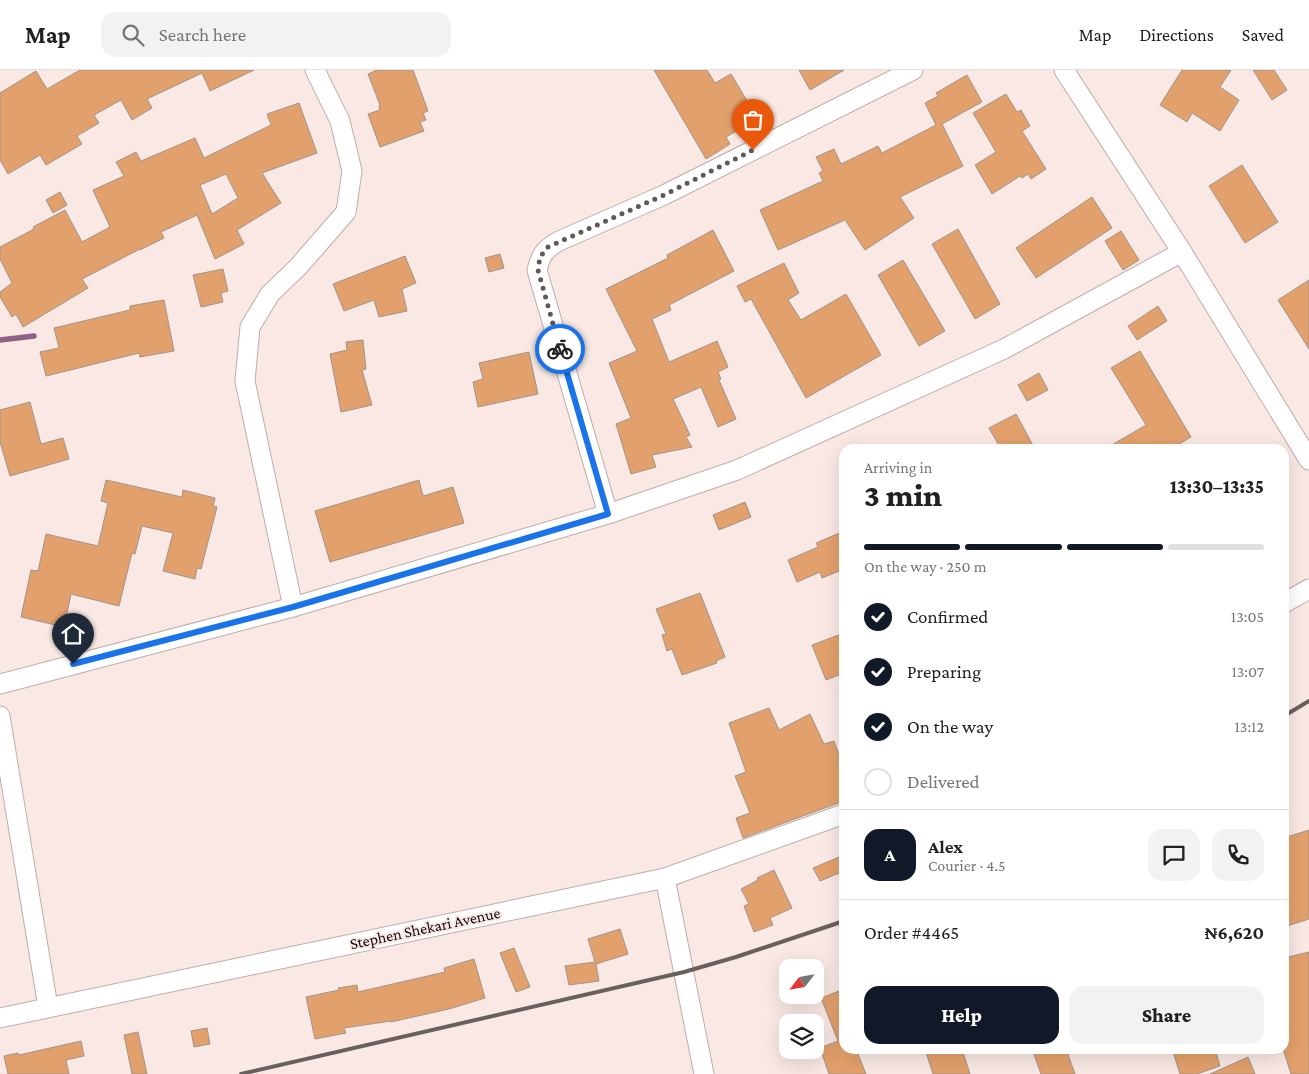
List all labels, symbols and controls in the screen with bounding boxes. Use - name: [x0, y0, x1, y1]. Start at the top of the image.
- search box: [101, 12, 451, 57]
- text: Map: [25, 21, 71, 48]
- icon: search: [119, 21, 147, 49]
- text: Search here: [159, 24, 246, 45]
- text: Map: [1079, 25, 1111, 45]
- text: Directions: [1139, 25, 1214, 45]
- text: Saved: [1242, 25, 1284, 45]
- pin: [732, 99, 774, 150]
- icon: bag: [739, 106, 767, 134]
- courier: [535, 324, 585, 374]
- icon: bike: [546, 335, 574, 363]
- text: Arriving in: [864, 459, 932, 476]
- text: 13:30–13:35: [1170, 476, 1264, 497]
- text: 3 min: [864, 477, 942, 513]
- text: On the way · 250 m: [864, 558, 987, 575]
- icon: check: [864, 603, 892, 631]
- text: Confirmed: [907, 606, 988, 627]
- text: 13:05: [1231, 608, 1264, 625]
- pin: [52, 613, 94, 664]
- icon: home: [59, 620, 87, 648]
- icon: check: [864, 658, 892, 686]
- text: Preparing: [907, 661, 981, 682]
- text: 13:07: [1231, 663, 1264, 680]
- icon: check: [864, 713, 892, 741]
- text: On the way: [907, 716, 993, 737]
- text: 13:12: [1235, 718, 1264, 735]
- text: Delivered: [907, 771, 980, 792]
- button: chat: [1148, 829, 1200, 881]
- button: phone: [1212, 829, 1264, 881]
- text: Alex: [928, 836, 963, 857]
- text: A: [884, 844, 896, 865]
- text: Courier · 4.5: [928, 857, 1006, 874]
- street label: Stephen Shekari Avenue: [348, 904, 502, 953]
- text: Order #4465: [864, 922, 959, 943]
- text: ₦6,620: [1205, 922, 1264, 943]
- north arrow: [779, 959, 824, 1004]
- map controls: [779, 959, 824, 1059]
- button: Help: [864, 986, 1059, 1044]
- button: Share: [1069, 986, 1264, 1044]
- button: layers: [779, 1014, 824, 1059]

